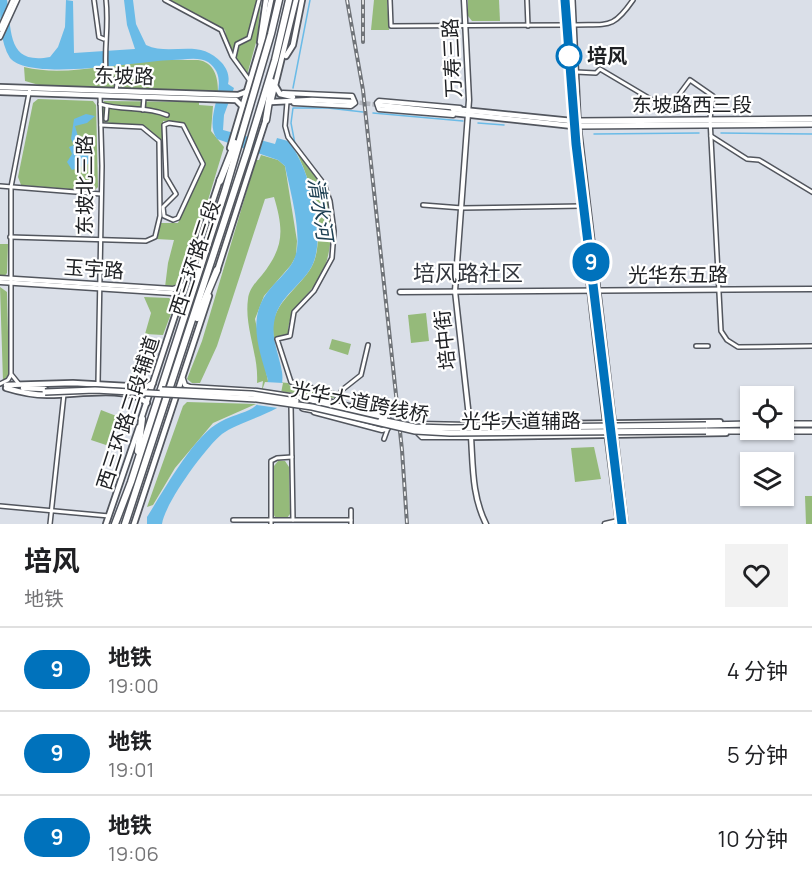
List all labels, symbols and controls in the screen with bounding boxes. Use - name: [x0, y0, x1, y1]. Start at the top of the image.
- street label: 万寿三路: [436, 17, 467, 99]
- place label: 培风: [587, 42, 627, 69]
- marker: 培风: [556, 43, 582, 69]
- street label: 东坡路: [94, 61, 154, 90]
- street label: 东坡路西三段: [632, 91, 752, 118]
- street label: 东坡北三路: [71, 135, 98, 235]
- water label: 清水河: [302, 176, 340, 246]
- street label: 西三环路三段: [163, 197, 226, 319]
- line badge: 9: [572, 242, 610, 282]
- text: 9: [584, 248, 598, 276]
- street label: 玉宇路: [63, 253, 125, 284]
- district label: 培风路社区: [413, 258, 523, 288]
- street label: 光华东五路: [628, 261, 728, 288]
- street label: 培中街: [428, 309, 461, 371]
- street label: 西三环路三段辅道: [90, 333, 165, 493]
- street label: 光华大道跨线桥: [289, 375, 431, 428]
- map controls: [740, 386, 794, 506]
- button: locate: [740, 386, 794, 440]
- street label: 光华大道辅路: [461, 407, 581, 434]
- button: layers: [740, 452, 794, 506]
- text: 培风: [24, 541, 80, 579]
- button: heart: [725, 544, 788, 607]
- text: 地铁: [24, 585, 64, 612]
- text: 地铁: [108, 642, 152, 672]
- text: 9: [50, 655, 64, 683]
- text: 4 分钟: [727, 656, 788, 686]
- text: 19:00: [108, 672, 159, 699]
- text: 地铁: [108, 726, 152, 756]
- text: 9: [50, 739, 64, 767]
- text: 5 分钟: [727, 740, 788, 770]
- text: 19:01: [108, 756, 154, 783]
- text: 地铁: [108, 810, 152, 840]
- text: 9: [50, 823, 64, 851]
- text: 10 分钟: [718, 824, 788, 854]
- text: 19:06: [108, 840, 159, 867]

